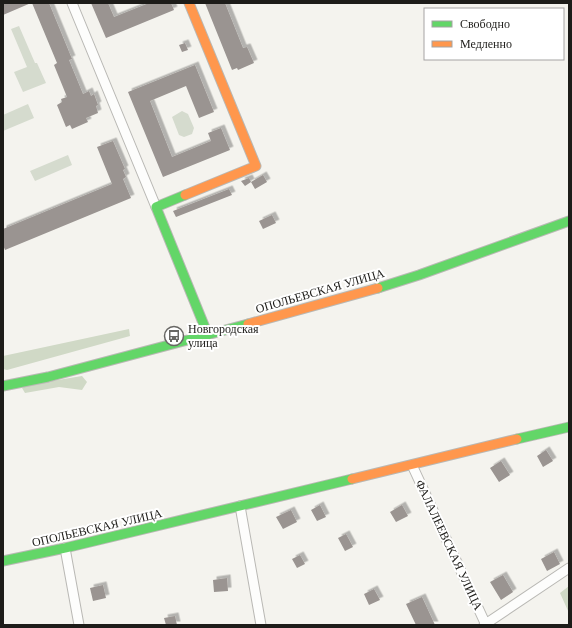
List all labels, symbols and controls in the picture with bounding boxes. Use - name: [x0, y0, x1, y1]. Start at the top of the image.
- legend: [424, 8, 564, 60]
- text: Свободно: [460, 16, 510, 31]
- text: Медленно: [460, 36, 512, 51]
- street label: ОПОЛЬЕВСКАЯ УЛИЦА: [254, 265, 386, 316]
- place label: Новгородская улица: [188, 321, 259, 350]
- bus stop icon: Новгородская улица: [163, 325, 185, 347]
- street label: ФАЛАЛЕЕВСКАЯ УЛИЦА: [413, 477, 486, 613]
- street label: ОПОЛЬЕВСКАЯ УЛИЦА: [30, 505, 164, 550]

